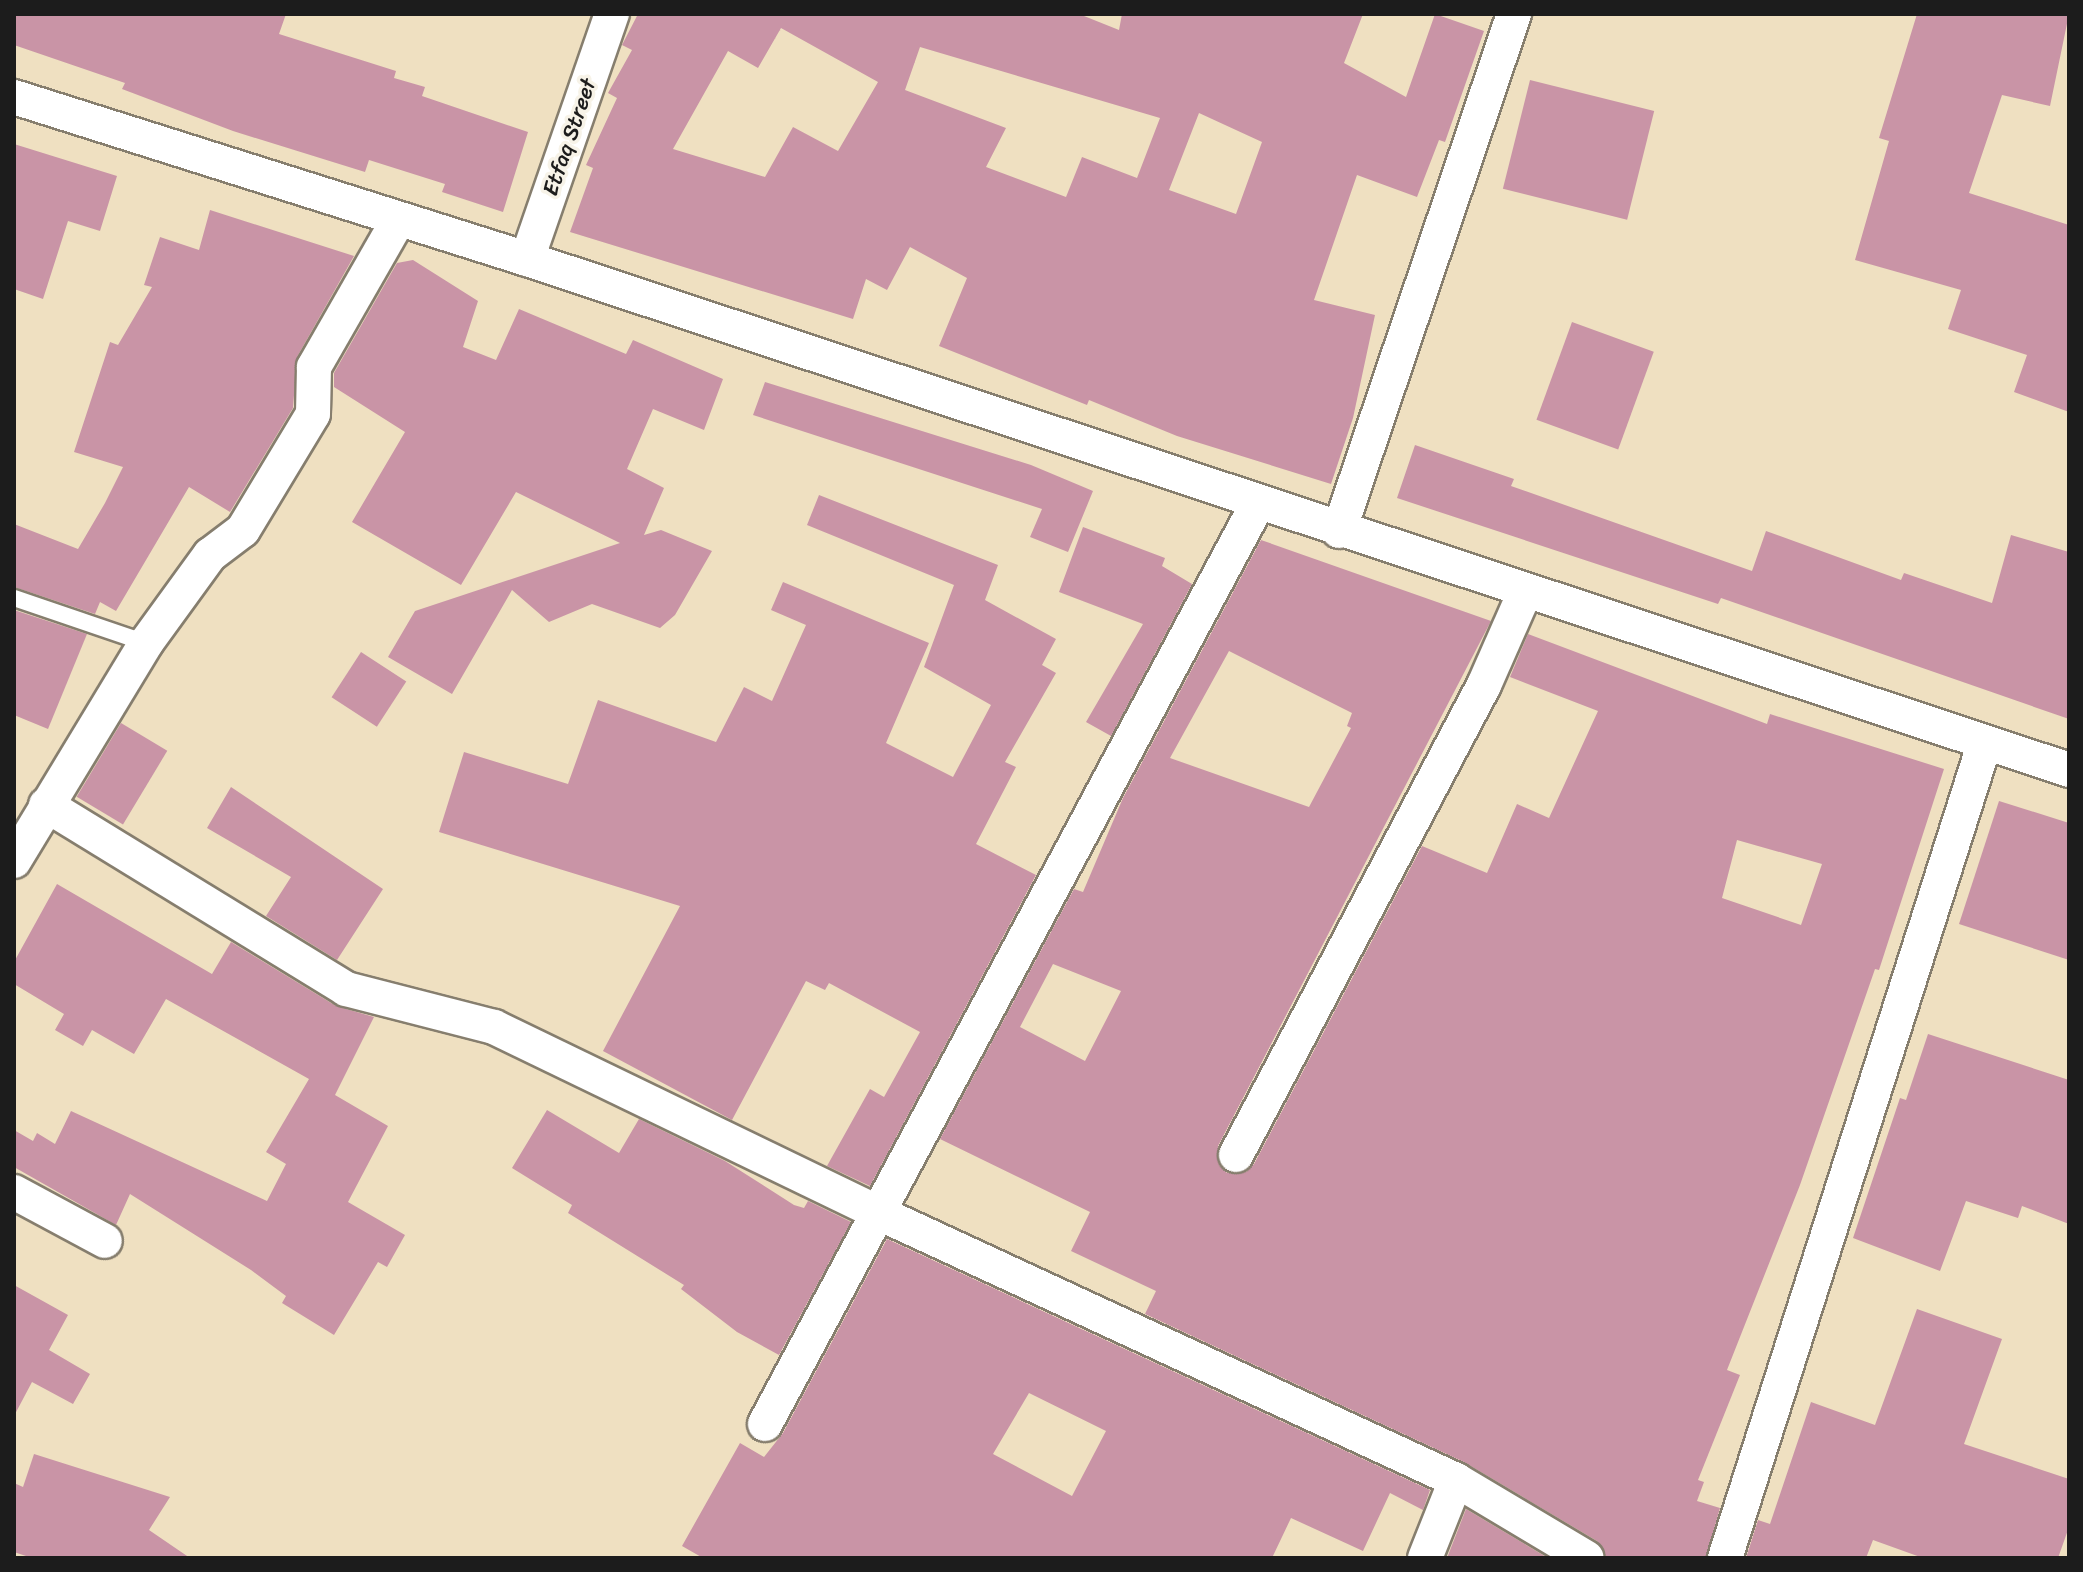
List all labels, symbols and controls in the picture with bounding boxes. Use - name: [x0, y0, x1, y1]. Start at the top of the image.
- street label: Etfaq Street: [537, 75, 601, 199]

